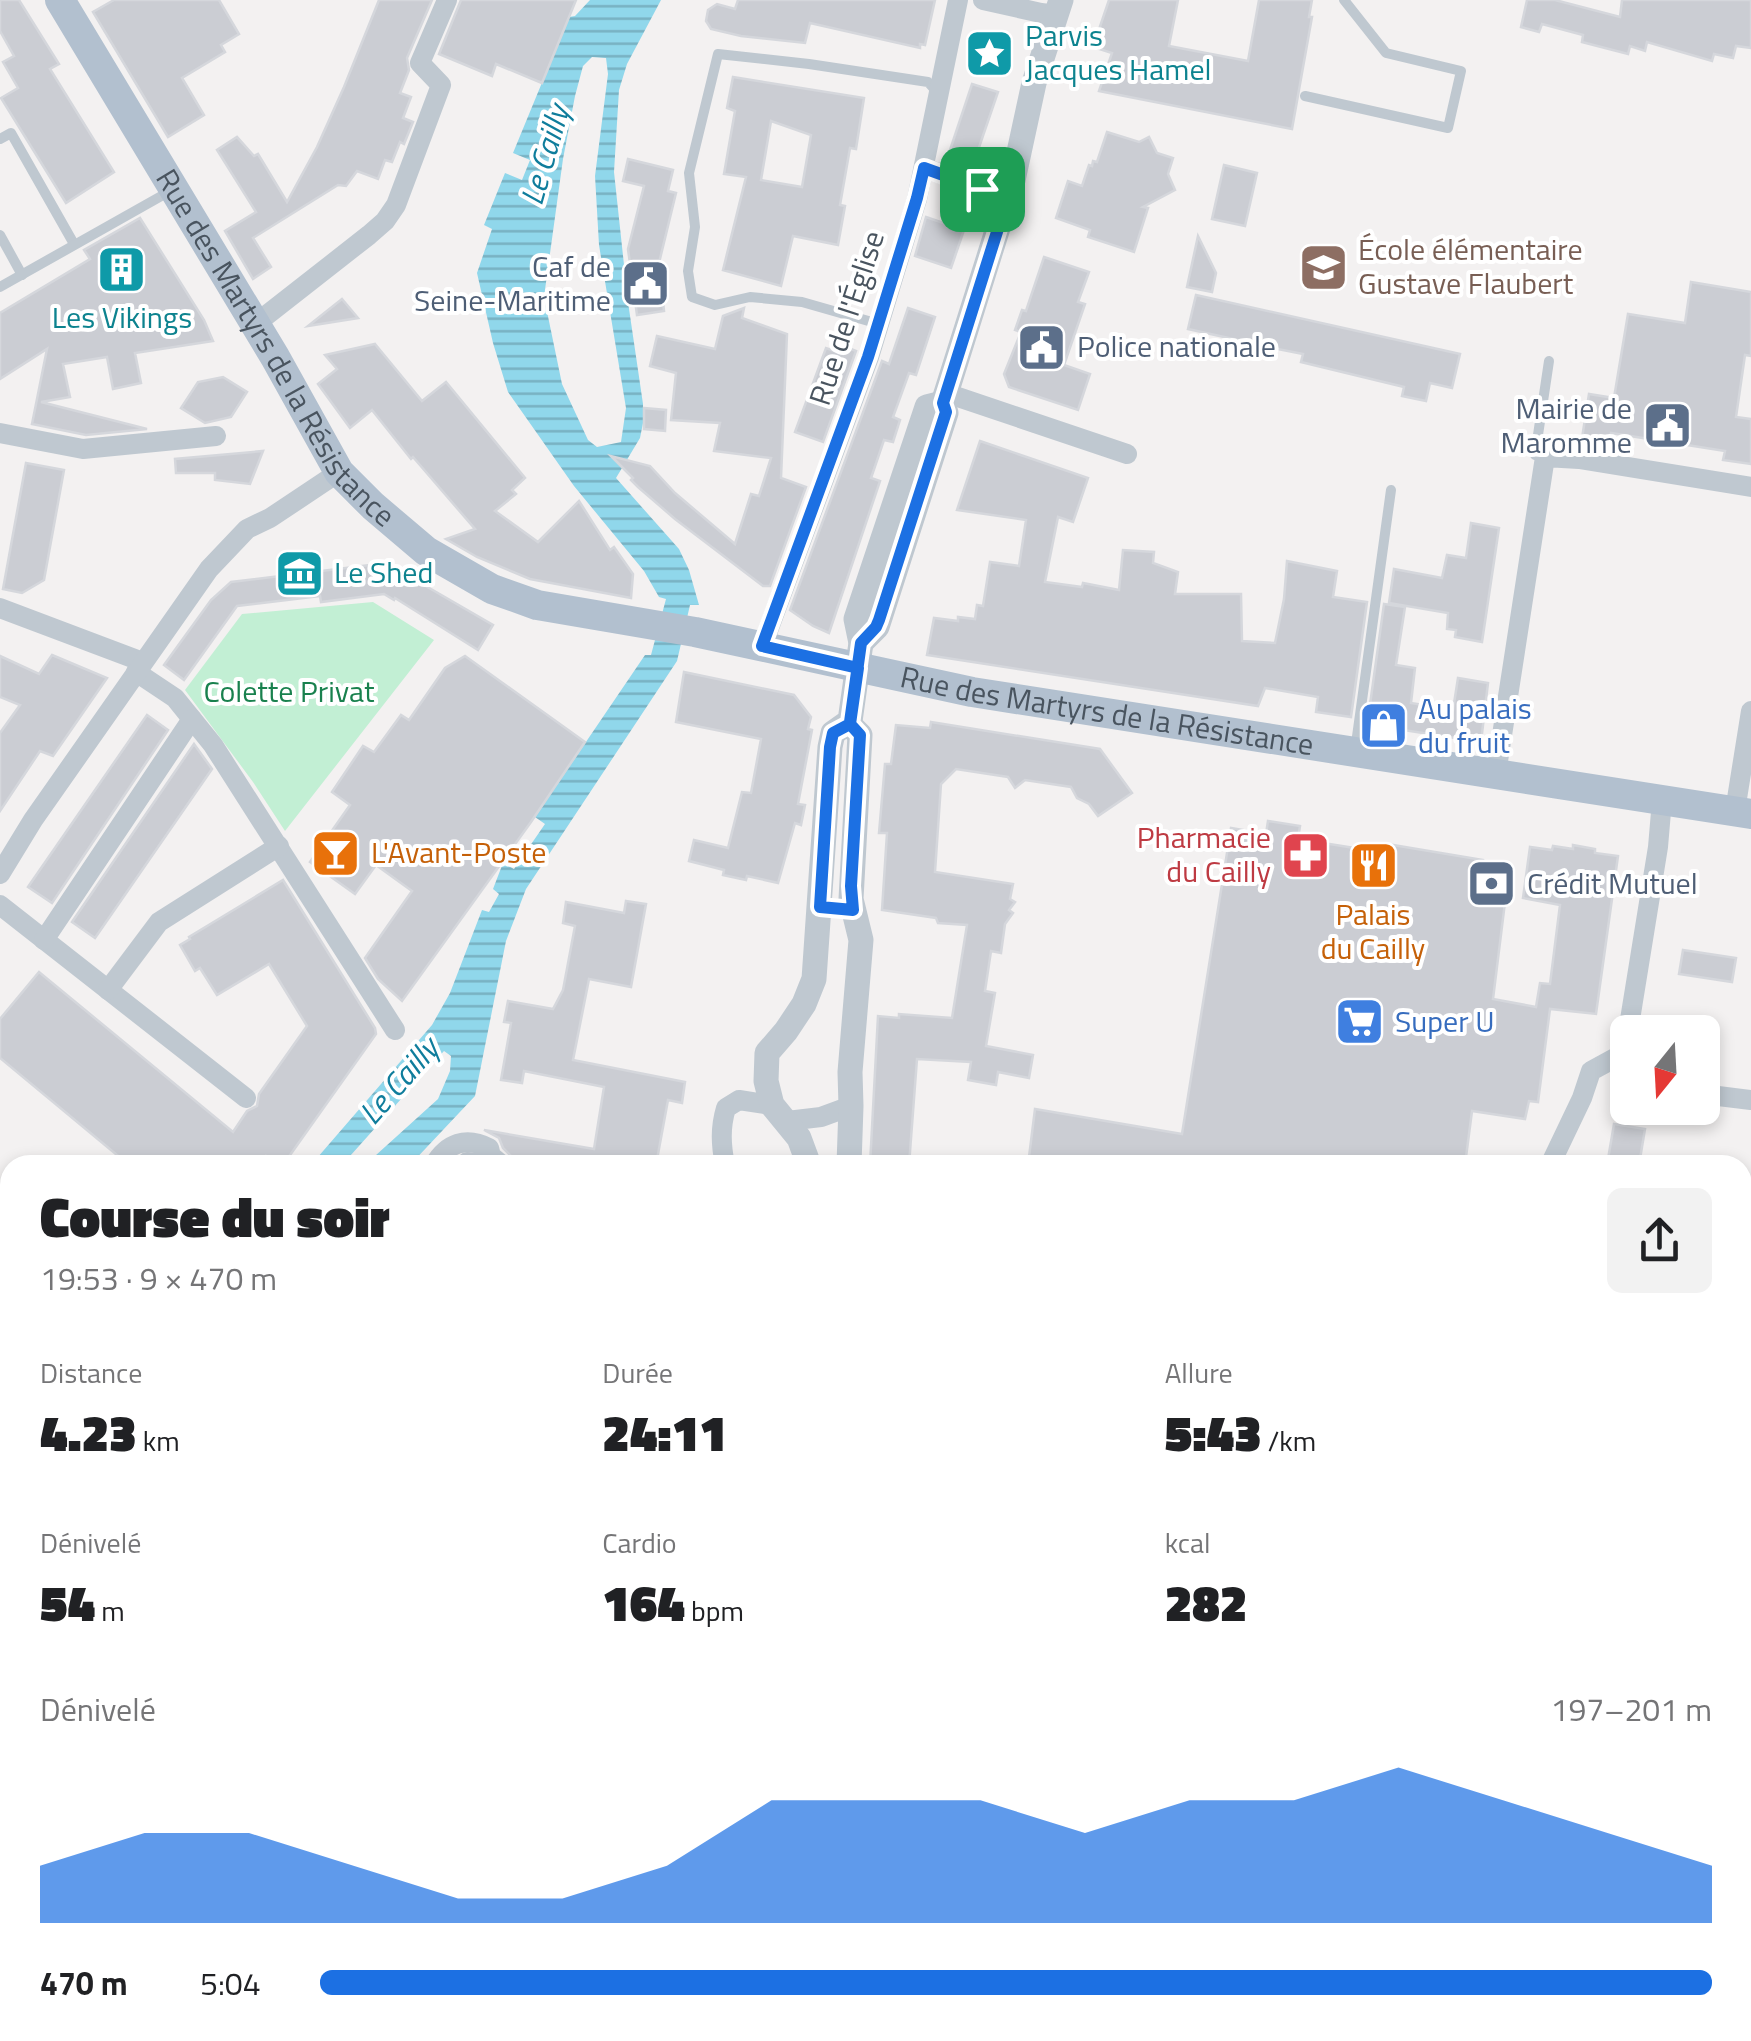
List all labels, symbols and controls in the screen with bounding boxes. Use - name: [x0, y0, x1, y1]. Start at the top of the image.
- place label: Parvis Jacques Hamel: [1025, 12, 1211, 92]
- place icon: Parvis Jacques Hamel: [964, 27, 1016, 79]
- water label: Le Cailly: [507, 96, 582, 210]
- pin: [940, 147, 1025, 232]
- street label: Rue des Martyrs de la Résistance: [145, 160, 406, 537]
- icon: arrive: [955, 162, 1010, 217]
- street label: Rue de l'Église: [796, 224, 896, 411]
- place label: École élémentaire Gustave Flaubert: [1358, 226, 1583, 306]
- school or university icon: École élémentaire Gustave Flaubert: [1297, 241, 1349, 293]
- building icon: Les Vikings: [96, 243, 148, 295]
- place label: Caf de Seine-Maritime: [414, 243, 611, 323]
- public building icon: Caf de Seine-Maritime: [620, 258, 672, 310]
- place label: Les Vikings: [52, 294, 192, 340]
- public building icon: Police nationale: [1016, 321, 1068, 373]
- place label: Police nationale: [1077, 323, 1276, 369]
- place label: Mairie de Maromme: [1501, 385, 1632, 465]
- public building icon: Mairie de Maromme: [1641, 400, 1693, 452]
- museum icon: Le Shed: [273, 547, 325, 599]
- place label: Le Shed: [334, 549, 433, 595]
- street label: Rue des Martyrs de la Résistance: [896, 653, 1317, 767]
- park label: Colette Privat: [203, 668, 375, 714]
- place label: Au palais du fruit: [1418, 685, 1532, 765]
- shop icon: Au palais du fruit: [1357, 700, 1409, 752]
- place label: Pharmacie du Cailly: [1137, 814, 1271, 894]
- bar icon: L'Avant-Poste: [310, 827, 362, 879]
- place label: L'Avant-Poste: [371, 829, 546, 875]
- pharmacy icon: Pharmacie du Cailly: [1280, 829, 1332, 881]
- restaurant icon: Palais du Cailly: [1347, 840, 1399, 892]
- bank icon: Crédit Mutuel: [1466, 858, 1518, 910]
- place label: Crédit Mutuel: [1527, 860, 1698, 906]
- place label: Palais du Cailly: [1321, 891, 1425, 971]
- supermarket icon: Super U: [1334, 996, 1386, 1048]
- place label: Super U: [1395, 998, 1494, 1044]
- north arrow: [1610, 1015, 1720, 1125]
- map controls: [1610, 1015, 1720, 1125]
- water label: Le Cailly: [347, 1024, 452, 1135]
- text: Course du soir: [40, 1175, 390, 1258]
- button: share: [1607, 1188, 1712, 1293]
- text: 19:53 · 9 × 470 m: [40, 1254, 277, 1302]
- text: Distance: [40, 1351, 142, 1394]
- text: Durée: [602, 1351, 673, 1394]
- text: Allure: [1165, 1351, 1233, 1394]
- text: 4.23: [40, 1394, 137, 1470]
- text: 24:11: [602, 1394, 727, 1470]
- text: 5:43: [1165, 1394, 1262, 1470]
- text: km: [137, 1419, 180, 1462]
- text: /km: [1262, 1419, 1316, 1462]
- text: Dénivelé: [40, 1521, 141, 1564]
- text: Cardio: [602, 1521, 677, 1564]
- text: kcal: [1165, 1521, 1210, 1564]
- text: 54: [40, 1564, 95, 1640]
- text: 164: [602, 1564, 685, 1640]
- text: 282: [1165, 1564, 1247, 1640]
- text: m: [95, 1589, 125, 1632]
- text: bpm: [685, 1589, 744, 1632]
- text: Dénivelé: [40, 1685, 156, 1733]
- text: 197–201 m: [1550, 1685, 1712, 1733]
- text: 470 m: [40, 1959, 128, 2007]
- text: 5:04: [200, 1959, 261, 2007]

